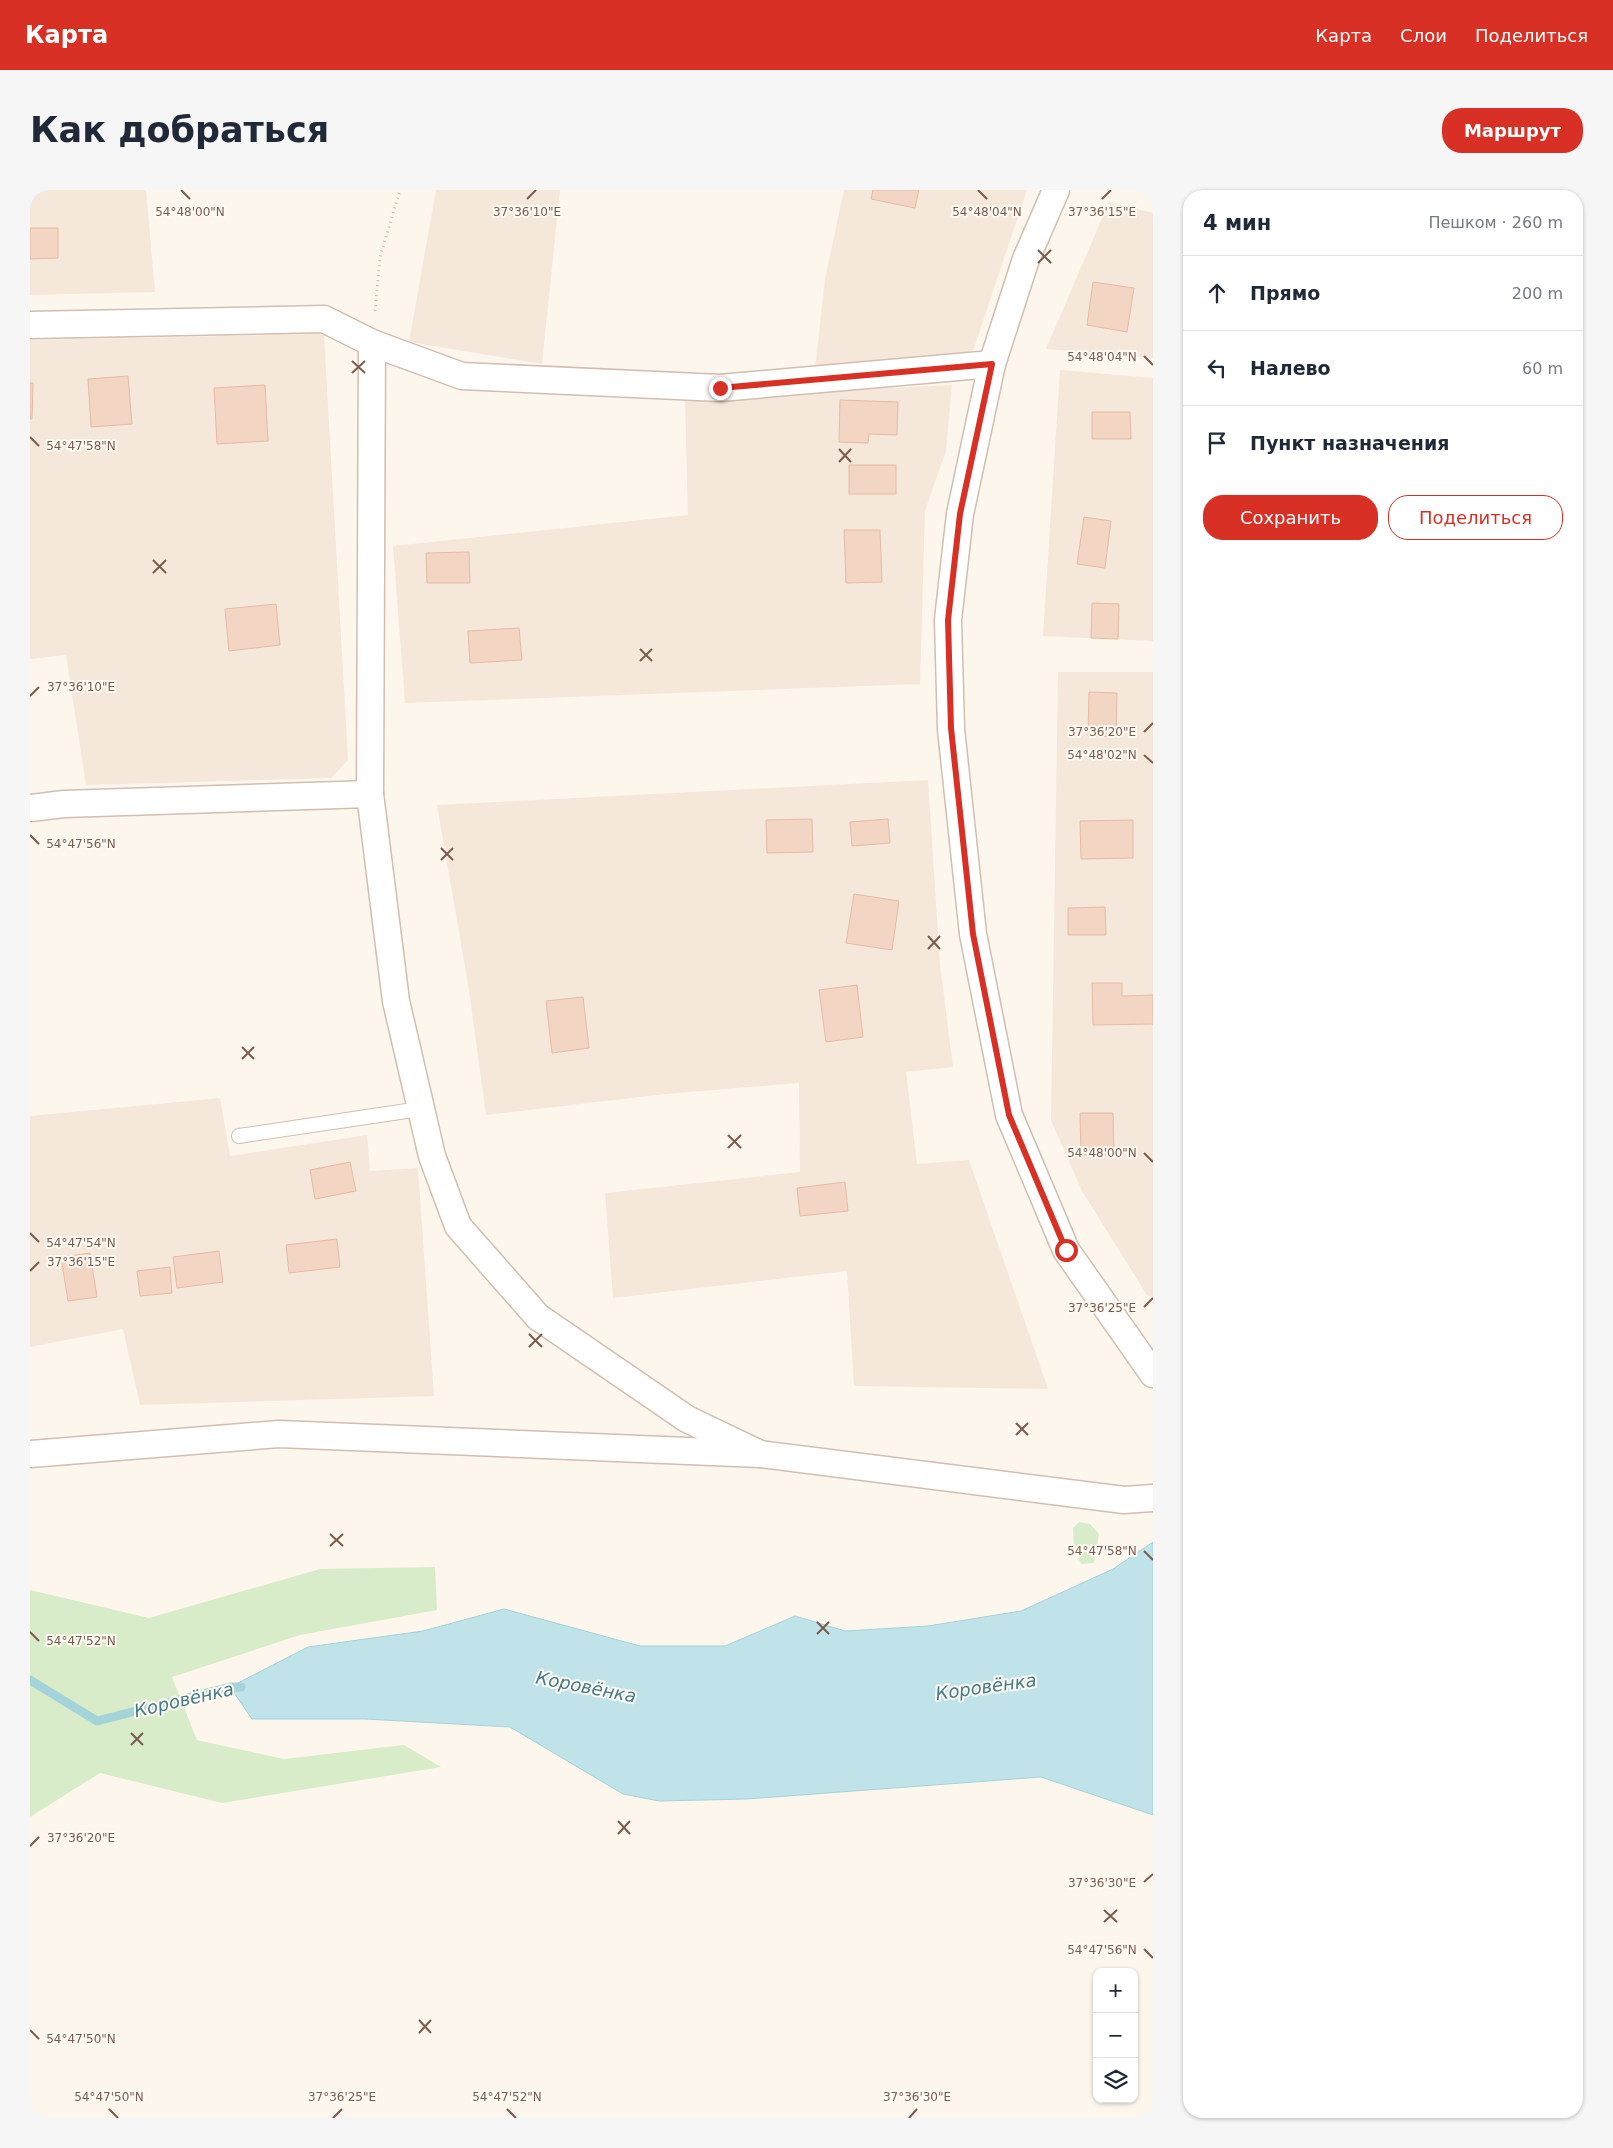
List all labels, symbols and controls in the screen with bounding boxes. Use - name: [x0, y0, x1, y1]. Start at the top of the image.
- text: Карта: [25, 21, 108, 49]
- text: Карта: [1315, 25, 1372, 46]
- text: Слои: [1400, 25, 1447, 46]
- text: Поделиться: [1475, 25, 1588, 46]
- button: Маршрут: [1442, 108, 1583, 153]
- text: Как добраться: [30, 110, 329, 150]
- text: 54°48'00"N: [155, 205, 225, 219]
- text: 37°36'10"E: [493, 205, 561, 219]
- text: 54°48'04"N: [952, 205, 1022, 219]
- text: 37°36'15"E: [1068, 205, 1136, 219]
- text: 4 мин: [1203, 211, 1271, 235]
- text: Пешком · 260 m: [1428, 213, 1563, 232]
- icon: ahead: [1203, 279, 1231, 307]
- text: Прямо: [1250, 282, 1320, 304]
- text: 200 m: [1512, 284, 1563, 303]
- text: 54°48'04"N: [1067, 350, 1137, 364]
- icon: left: [1203, 354, 1231, 382]
- text: Налево: [1250, 357, 1331, 379]
- text: 60 m: [1522, 359, 1563, 378]
- route end: [709, 377, 732, 400]
- icon: arrive: [1203, 429, 1231, 457]
- text: Пункт назначения: [1250, 432, 1449, 454]
- text: 54°47'58"N: [46, 439, 116, 453]
- button: Сохранить: [1203, 495, 1378, 540]
- button: Поделиться: [1388, 495, 1563, 540]
- text: 37°36'10"E: [47, 680, 115, 694]
- text: 37°36'20"E: [1068, 725, 1136, 739]
- text: 54°48'02"N: [1067, 748, 1137, 762]
- text: 54°47'56"N: [46, 837, 116, 851]
- text: 54°48'00"N: [1067, 1146, 1137, 1160]
- text: 54°47'54"N: [46, 1236, 116, 1250]
- route start: [1055, 1239, 1078, 1262]
- text: 37°36'15"E: [47, 1255, 115, 1269]
- text: 37°36'25"E: [1068, 1301, 1136, 1315]
- text: 54°47'58"N: [1067, 1544, 1137, 1558]
- text: 54°47'52"N: [46, 1634, 116, 1648]
- water label: Коровёнка: [534, 1667, 638, 1707]
- water label: Коровёнка: [934, 1669, 1038, 1704]
- water label: Коровёнка: [132, 1678, 236, 1721]
- text: 37°36'20"E: [47, 1831, 115, 1845]
- text: 37°36'30"E: [1068, 1876, 1136, 1890]
- text: 54°47'56"N: [1067, 1943, 1137, 1957]
- map controls: [1093, 1968, 1138, 2103]
- button: +: [1093, 1968, 1138, 2013]
- button: −: [1093, 2013, 1138, 2058]
- text: 54°47'50"N: [46, 2032, 116, 2046]
- button: layers: [1093, 2058, 1138, 2103]
- text: 54°47'50"N: [74, 2090, 144, 2104]
- text: 37°36'25"E: [308, 2090, 376, 2104]
- text: 54°47'52"N: [472, 2090, 542, 2104]
- text: 37°36'30"E: [883, 2090, 951, 2104]

